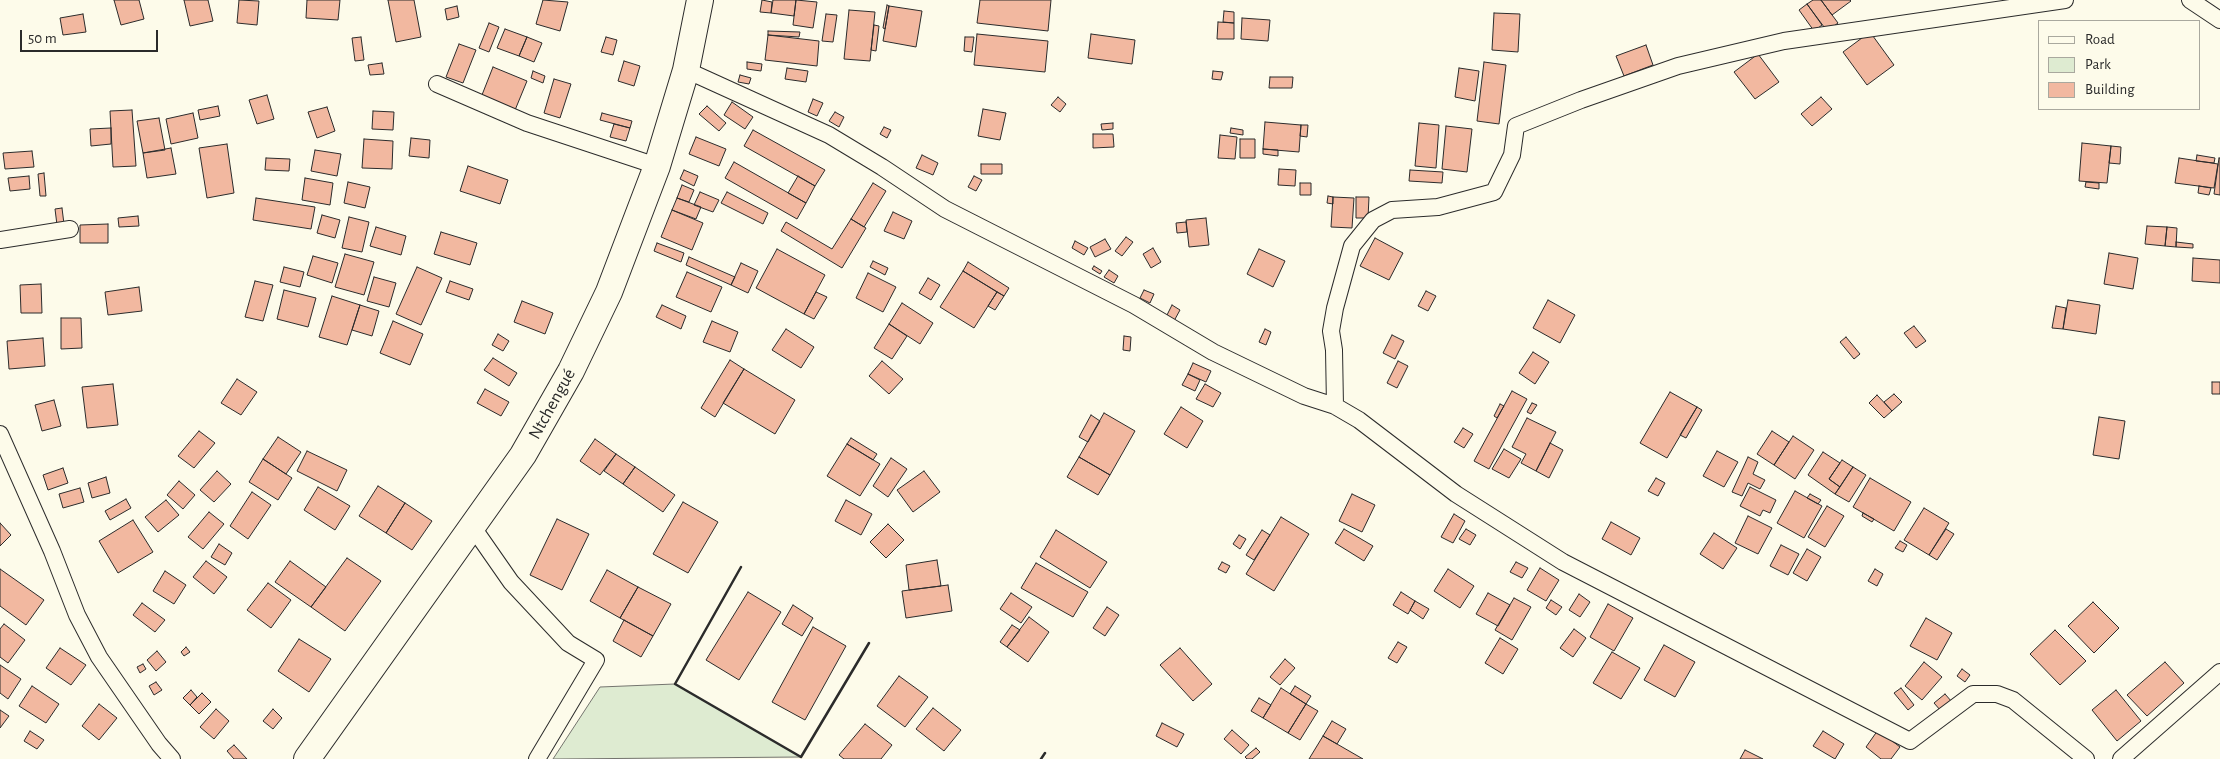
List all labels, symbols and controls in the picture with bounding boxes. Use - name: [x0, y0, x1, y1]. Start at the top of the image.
- scale bar: [22, 20, 160, 52]
- legend: [2038, 20, 2200, 110]
- text: 50 m: [28, 31, 57, 46]
- text: Road: [2085, 32, 2115, 47]
- text: Park: [2085, 57, 2111, 72]
- text: Building: [2085, 82, 2135, 97]
- street label: Ntchengué: [524, 365, 580, 443]

